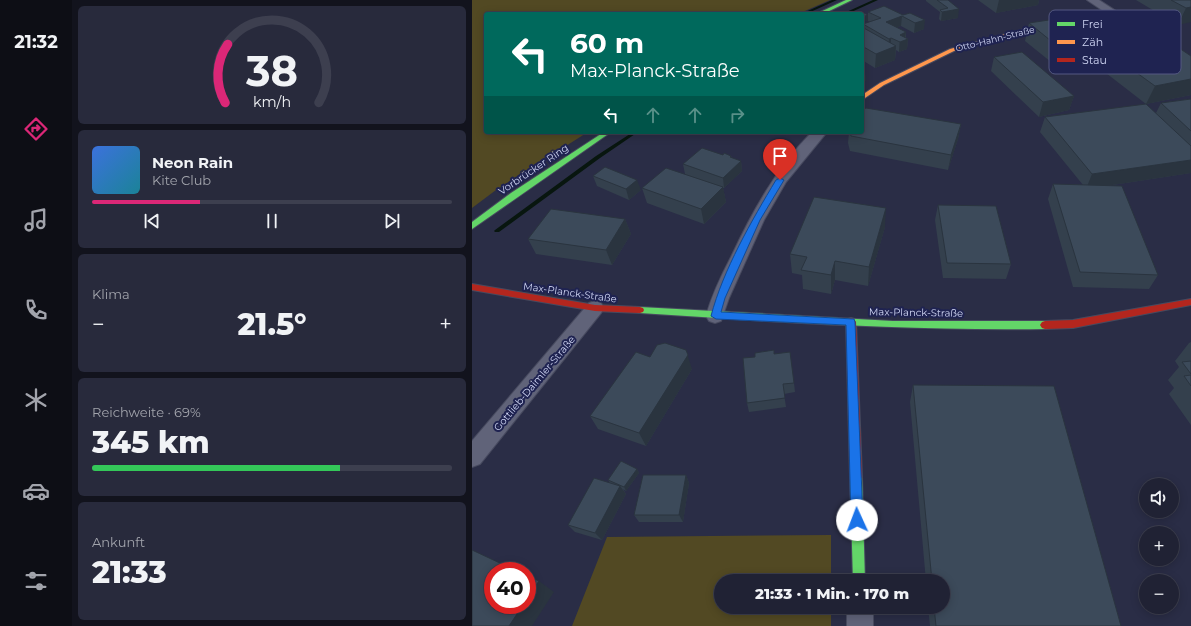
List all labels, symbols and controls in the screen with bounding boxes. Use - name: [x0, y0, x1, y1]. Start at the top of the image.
- legend: [1049, 10, 1181, 74]
- text: Frei: [1082, 17, 1103, 31]
- street label: Otto-Hahn-Straße: [954, 23, 1036, 54]
- text: 60 m: [570, 26, 644, 60]
- icon: left: [504, 28, 556, 80]
- text: 21:32: [14, 31, 58, 53]
- text: Zäh: [1082, 35, 1103, 49]
- text: 38: [245, 46, 298, 96]
- text: Stau: [1082, 53, 1107, 67]
- text: Max-Planck-Straße: [570, 60, 740, 82]
- text: km/h: [253, 93, 291, 111]
- icon: left: [600, 104, 622, 126]
- icon: ahead: [642, 104, 664, 126]
- icon: ahead: [684, 104, 706, 126]
- icon: right: [726, 104, 748, 126]
- icon: directions: [22, 115, 50, 143]
- pin: [763, 139, 797, 180]
- street label: Vorbrücker Ring: [496, 141, 571, 198]
- icon: arrive: [769, 145, 791, 167]
- text: Neon Rain: [152, 153, 233, 172]
- text: Kite Club: [152, 172, 211, 188]
- icon: music: [22, 206, 50, 234]
- icon: previous: [141, 210, 163, 232]
- icon: pause: [261, 210, 283, 232]
- icon: next: [381, 210, 403, 232]
- street label: Max-Planck-Straße: [522, 279, 618, 305]
- text: Klima: [92, 286, 130, 302]
- icon: phone: [22, 296, 50, 324]
- street label: Max-Planck-Straße: [869, 305, 963, 320]
- text: 21.5°: [237, 306, 307, 343]
- text: −: [92, 311, 105, 338]
- text: +: [439, 311, 452, 338]
- street label: Gottlieb-Daimler-Straße: [491, 333, 578, 434]
- icon: climate: [22, 386, 50, 414]
- text: Reichweite · 69%: [92, 404, 201, 420]
- text: 345 km: [92, 424, 210, 461]
- icon: car: [22, 477, 50, 505]
- map controls: [1139, 478, 1179, 614]
- button: sound: [1139, 478, 1179, 518]
- position arrow: [836, 499, 878, 541]
- button: +: [1139, 526, 1179, 566]
- text: Ankunft: [92, 534, 145, 550]
- text: 21:33: [92, 554, 167, 591]
- speed limit sign: 40: [484, 562, 536, 614]
- icon: filters: [22, 567, 50, 595]
- button: −: [1139, 574, 1179, 614]
- text: 21:33 · 1 Min. · 170 m: [755, 584, 909, 603]

